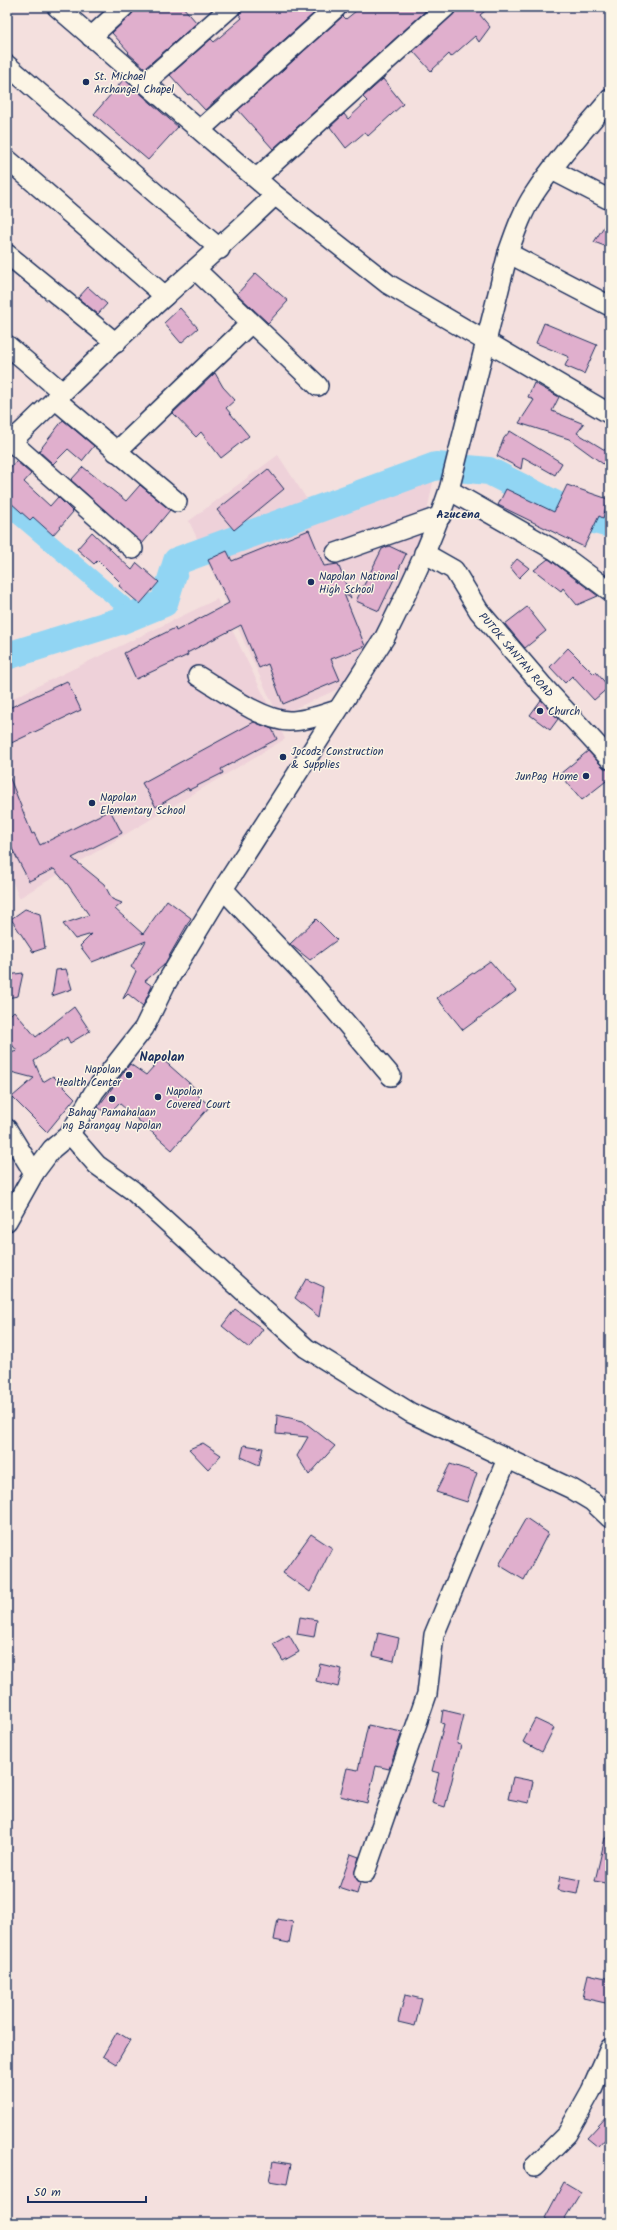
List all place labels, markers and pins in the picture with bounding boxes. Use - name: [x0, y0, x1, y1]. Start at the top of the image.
- place label: St. Michael Archangel Chapel: [94, 68, 174, 99]
- marker: St. Michael Archangel Chapel: [81, 77, 91, 87]
- place label: Napolan National High School: [319, 568, 398, 599]
- marker: Napolan National High School: [306, 577, 316, 587]
- place label: Church: [548, 703, 580, 721]
- marker: Church: [535, 706, 545, 716]
- place label: Jocodz Construction & Supplies: [291, 743, 384, 774]
- marker: Jocodz Construction & Supplies: [278, 752, 288, 762]
- place label: JunPag Home: [515, 768, 578, 786]
- marker: JunPag Home: [581, 771, 591, 781]
- place label: Napolan Elementary School: [100, 789, 186, 820]
- marker: Napolan Elementary School: [87, 798, 97, 808]
- place label: Napolan Health Center: [56, 1061, 122, 1092]
- marker: Napolan Health Center: [124, 1070, 134, 1080]
- place label: Napolan Covered Court: [166, 1083, 231, 1114]
- marker: Napolan Covered Court: [153, 1092, 163, 1102]
- marker: Bahay Pamahalaan ng Barangay Napolan: [107, 1094, 117, 1104]
- place label: Bahay Pamahalaan ng Barangay Napolan: [63, 1104, 162, 1135]

